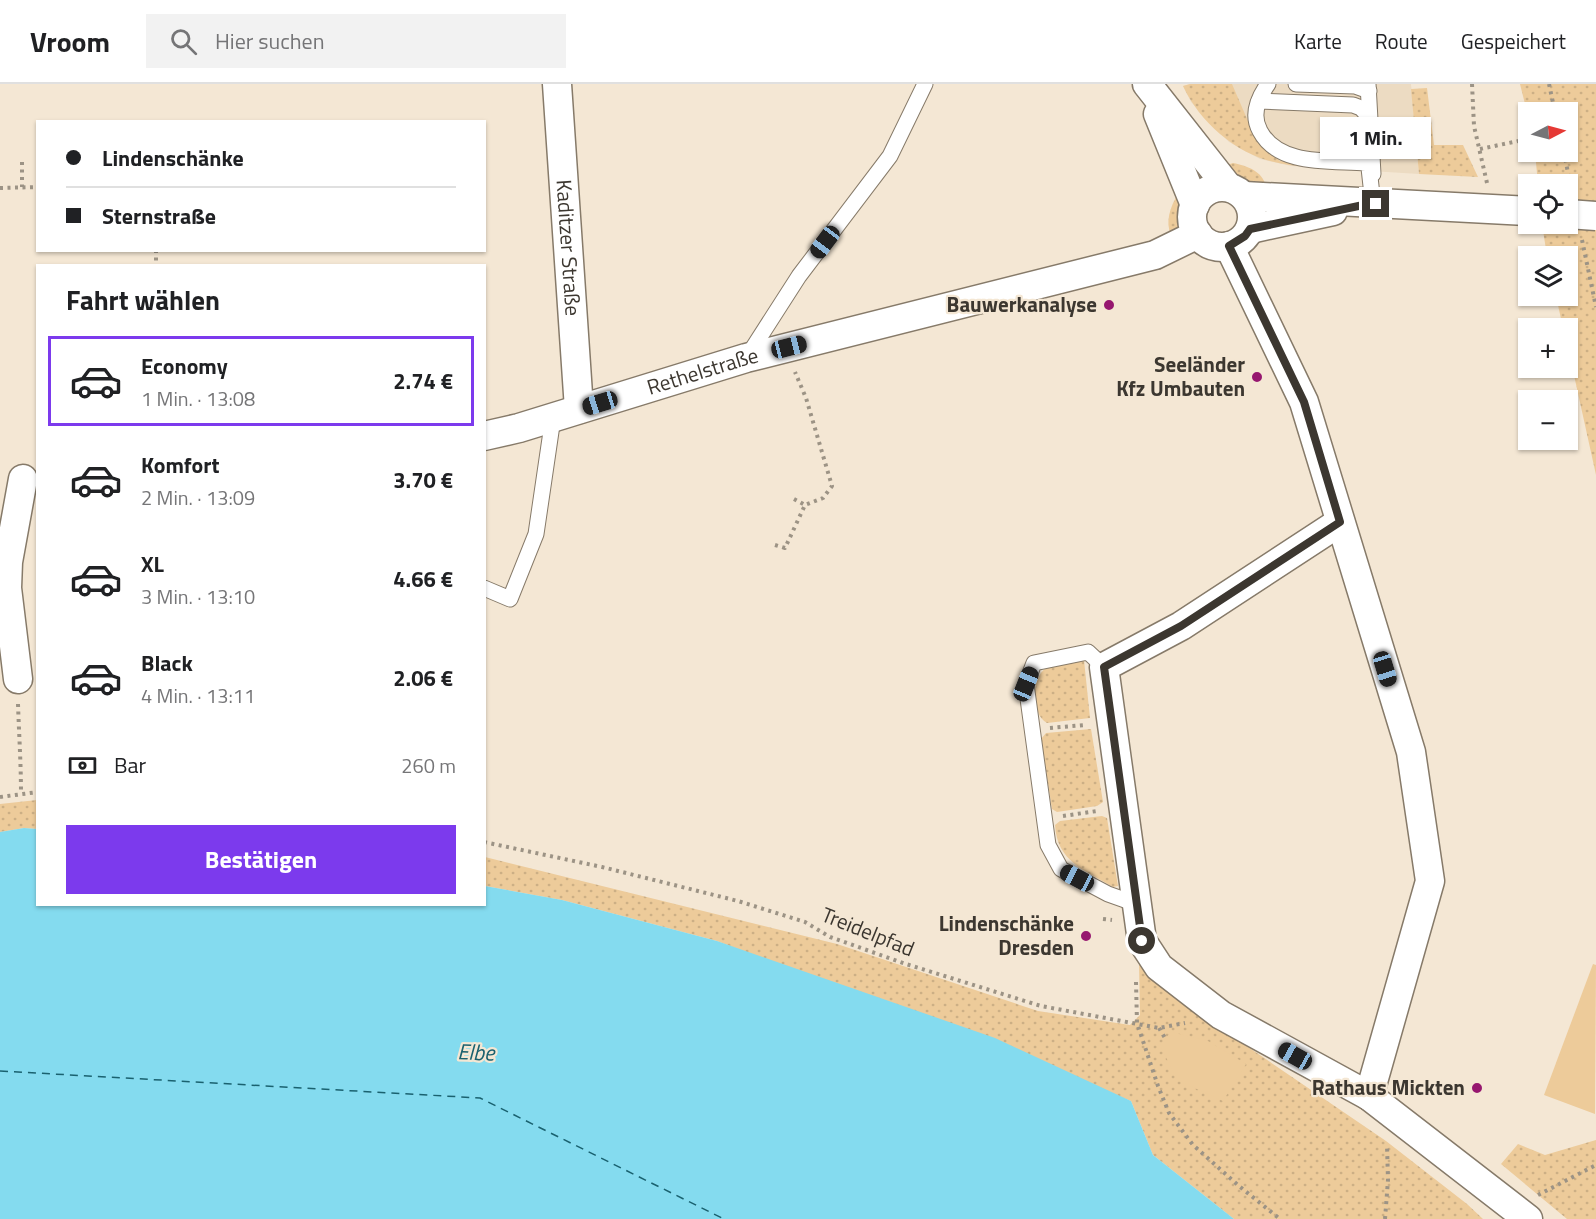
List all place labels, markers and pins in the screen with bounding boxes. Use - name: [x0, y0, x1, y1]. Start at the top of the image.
- place label: Bauwerkanalyse: [947, 288, 1097, 320]
- marker: Bauwerkanalyse: [1102, 298, 1116, 312]
- place label: Seeländer Kfz Umbauten: [1116, 348, 1245, 404]
- marker: Seeländer Kfz Umbauten: [1250, 370, 1264, 384]
- place label: Lindenschänke Dresden: [939, 907, 1074, 963]
- marker: Lindenschänke Dresden: [1079, 929, 1093, 943]
- place label: Rathaus Mickten: [1312, 1071, 1465, 1103]
- marker: Rathaus Mickten: [1470, 1081, 1484, 1095]

